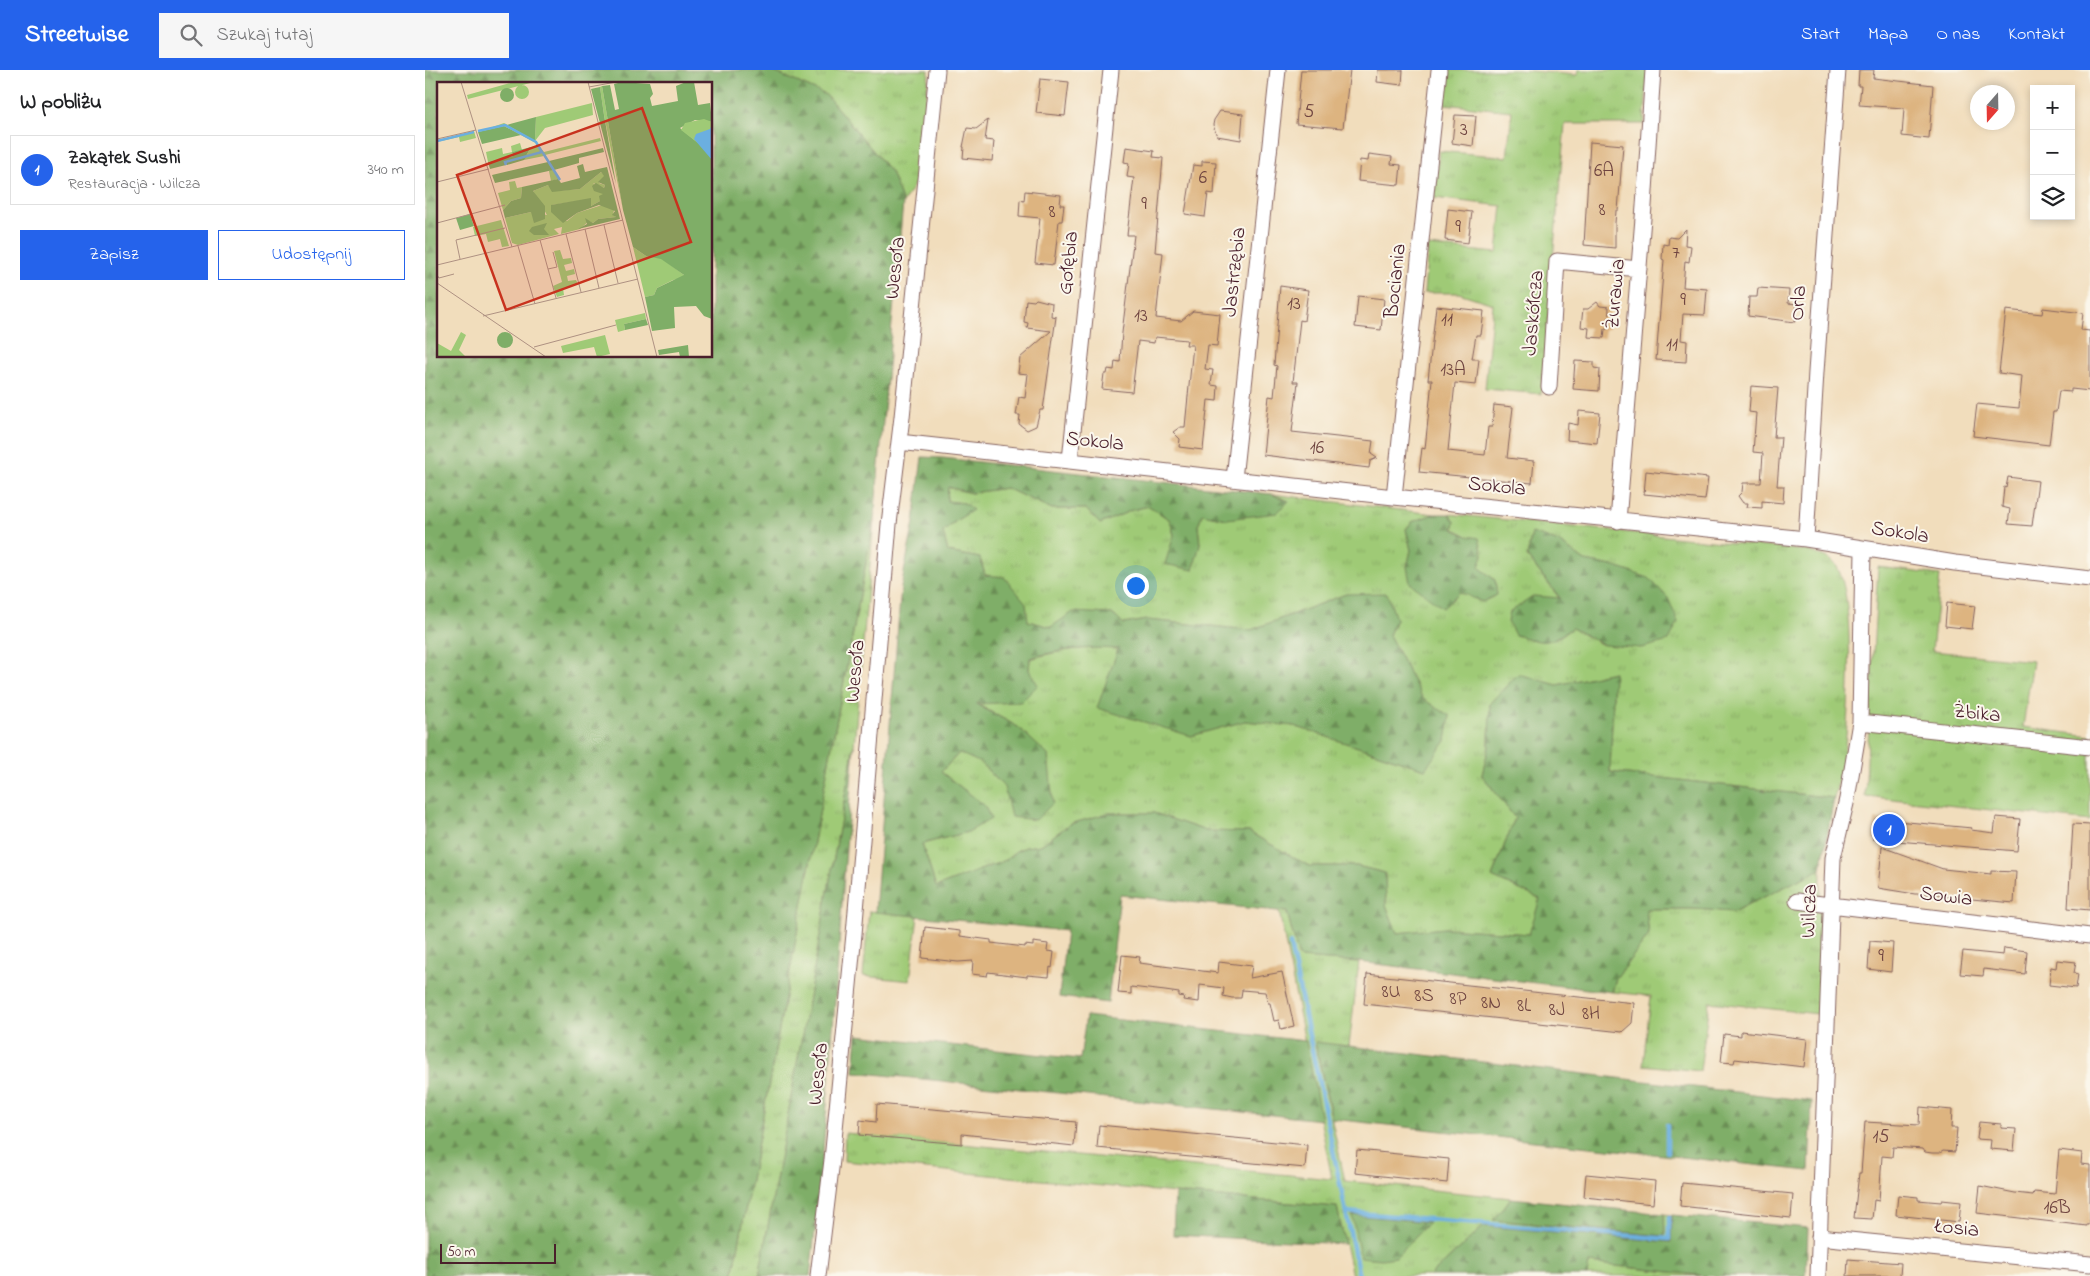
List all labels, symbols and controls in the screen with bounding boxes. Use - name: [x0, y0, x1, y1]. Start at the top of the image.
- search box: [159, 13, 509, 58]
- text: Streetwise: [25, 18, 129, 53]
- icon: search: [177, 21, 205, 49]
- text: Szukaj tutaj: [217, 22, 312, 49]
- text: Start: [1801, 22, 1840, 48]
- text: Mapa: [1868, 22, 1908, 48]
- text: O nas: [1936, 22, 1980, 48]
- text: Kontakt: [2008, 22, 2065, 48]
- inset map: [437, 82, 713, 358]
- north arrow: [1970, 85, 2015, 130]
- map controls: [2030, 85, 2075, 220]
- button: +: [2030, 85, 2075, 130]
- text: W pobliżu: [20, 88, 102, 118]
- house number: 5: [1304, 99, 1315, 126]
- house number: 3: [1460, 117, 1468, 144]
- button: −: [2030, 130, 2075, 175]
- text: Zakątek Sushi: [68, 145, 181, 172]
- text: 1: [34, 158, 40, 182]
- text: 340 m: [367, 158, 404, 182]
- house number: 6A: [1594, 158, 1614, 185]
- house number: 6: [1199, 165, 1207, 192]
- text: Restauracja · Wilcza: [68, 172, 200, 196]
- button: layers: [2030, 175, 2075, 220]
- house number: 9: [1141, 191, 1147, 218]
- house number: 8: [1598, 197, 1606, 224]
- house number: 8: [1048, 199, 1056, 226]
- house number: 9: [1455, 214, 1461, 241]
- street label: Jastrzębia: [1215, 226, 1255, 318]
- button: Zapisz: [20, 230, 208, 280]
- button: Udostępnij: [218, 230, 405, 280]
- street label: Gołębia: [1051, 230, 1087, 296]
- street label: Wesoła: [878, 235, 914, 301]
- house number: 7: [1672, 240, 1680, 267]
- street label: Bociania: [1377, 242, 1415, 321]
- street label: Żurawia: [1598, 258, 1634, 330]
- street label: Jaskółcza: [1515, 269, 1553, 357]
- street label: Orla: [1783, 284, 1815, 322]
- house number: 9: [1680, 287, 1686, 314]
- house number: 13: [1287, 291, 1301, 318]
- house number: 13: [1134, 303, 1148, 330]
- house number: 11: [1441, 307, 1453, 334]
- house number: 11: [1666, 332, 1678, 359]
- house number: 13A: [1440, 357, 1466, 384]
- street label: Sokola: [1065, 424, 1125, 460]
- house number: 16: [1310, 435, 1324, 462]
- street label: Sokola: [1467, 469, 1527, 505]
- street label: Sokola: [1869, 514, 1931, 552]
- your location: [1123, 573, 1149, 599]
- street label: Wesoła: [838, 638, 874, 704]
- street label: Żbika: [1952, 697, 2002, 731]
- pin: 1: [1873, 811, 1905, 849]
- street label: Sowia: [1918, 879, 1974, 915]
- street label: Wilcza: [1794, 883, 1826, 939]
- house number: 9: [1878, 943, 1884, 970]
- house number: 8U: [1381, 979, 1401, 1006]
- house number: 8S: [1414, 983, 1434, 1010]
- house number: 8P: [1450, 986, 1467, 1013]
- house number: 8N: [1481, 990, 1501, 1017]
- house number: 8L: [1517, 993, 1532, 1020]
- house number: 8J: [1549, 997, 1565, 1024]
- house number: 8H: [1582, 1001, 1600, 1028]
- street label: Wesoła: [801, 1041, 837, 1107]
- house number: 15: [1873, 1124, 1890, 1151]
- house number: 16B: [2043, 1195, 2071, 1222]
- street label: Łosia: [1932, 1212, 1981, 1246]
- scale bar: [440, 1241, 556, 1264]
- text: 50 m: [447, 1242, 475, 1263]

